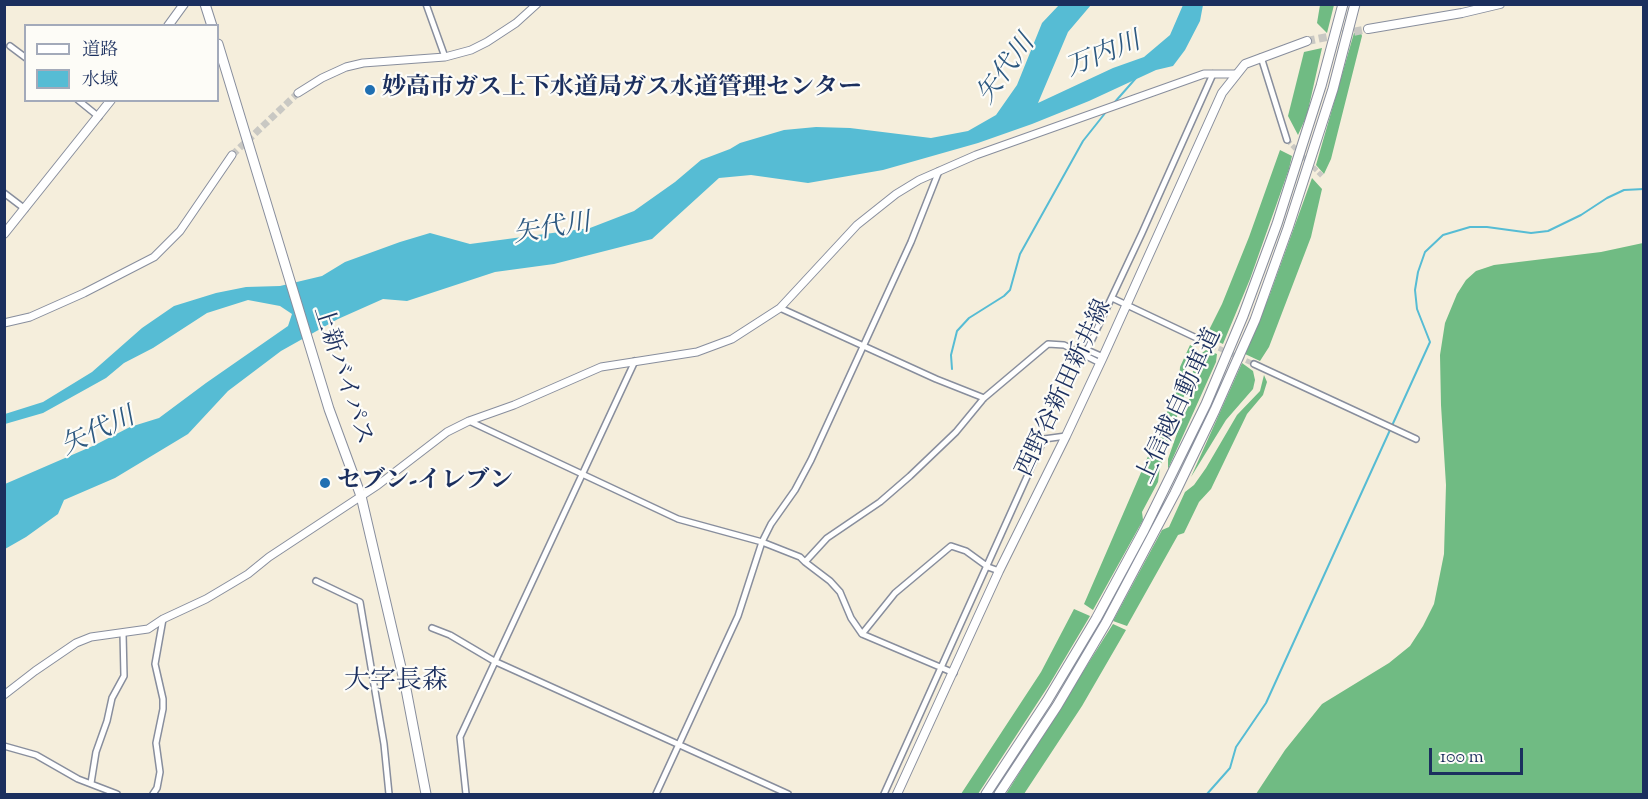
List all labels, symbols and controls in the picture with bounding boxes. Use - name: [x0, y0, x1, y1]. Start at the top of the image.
- legend: [24, 24, 219, 102]
- water label: 万内川: [1062, 28, 1146, 86]
- water label: 矢代川: [972, 30, 1044, 112]
- text: 道路: [82, 38, 118, 64]
- text: 水域: [82, 68, 118, 94]
- place label: 妙高市ガス上下水道局ガス水道管理センター: [382, 76, 862, 104]
- marker: 妙高市ガス上下水道局ガス水道管理センター: [363, 83, 377, 97]
- water label: 矢代川: [511, 209, 593, 253]
- street label: 西野谷新田新井線: [1012, 296, 1120, 482]
- street label: 上新バイパス: [305, 303, 377, 449]
- street label: 上信越自動車道: [1132, 325, 1230, 489]
- water label: 矢代川: [57, 403, 141, 465]
- place label: セブン-イレブン: [337, 469, 513, 497]
- marker: セブン-イレブン: [318, 476, 332, 490]
- district label: 大字長森: [344, 668, 448, 700]
- scale bar: [1432, 736, 1526, 774]
- text: 100 m: [1440, 745, 1484, 771]

